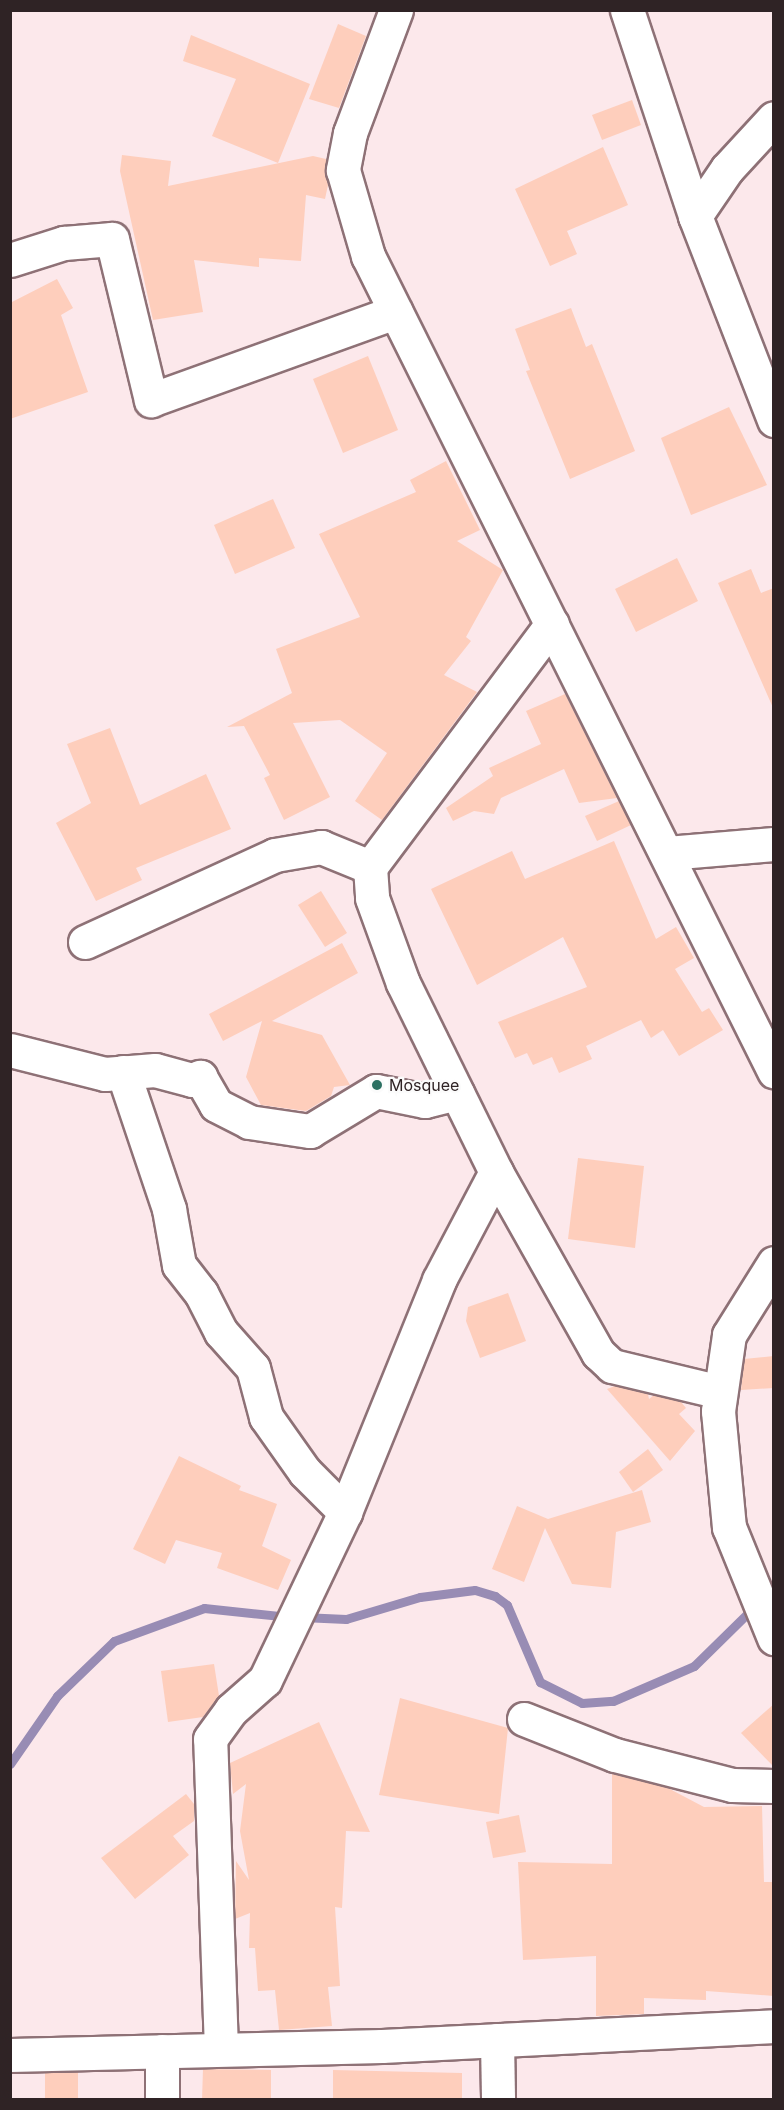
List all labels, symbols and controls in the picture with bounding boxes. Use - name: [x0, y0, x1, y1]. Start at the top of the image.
- place label: Mosquee: [389, 1075, 459, 1095]
- marker: Mosquee: [370, 1078, 384, 1092]

